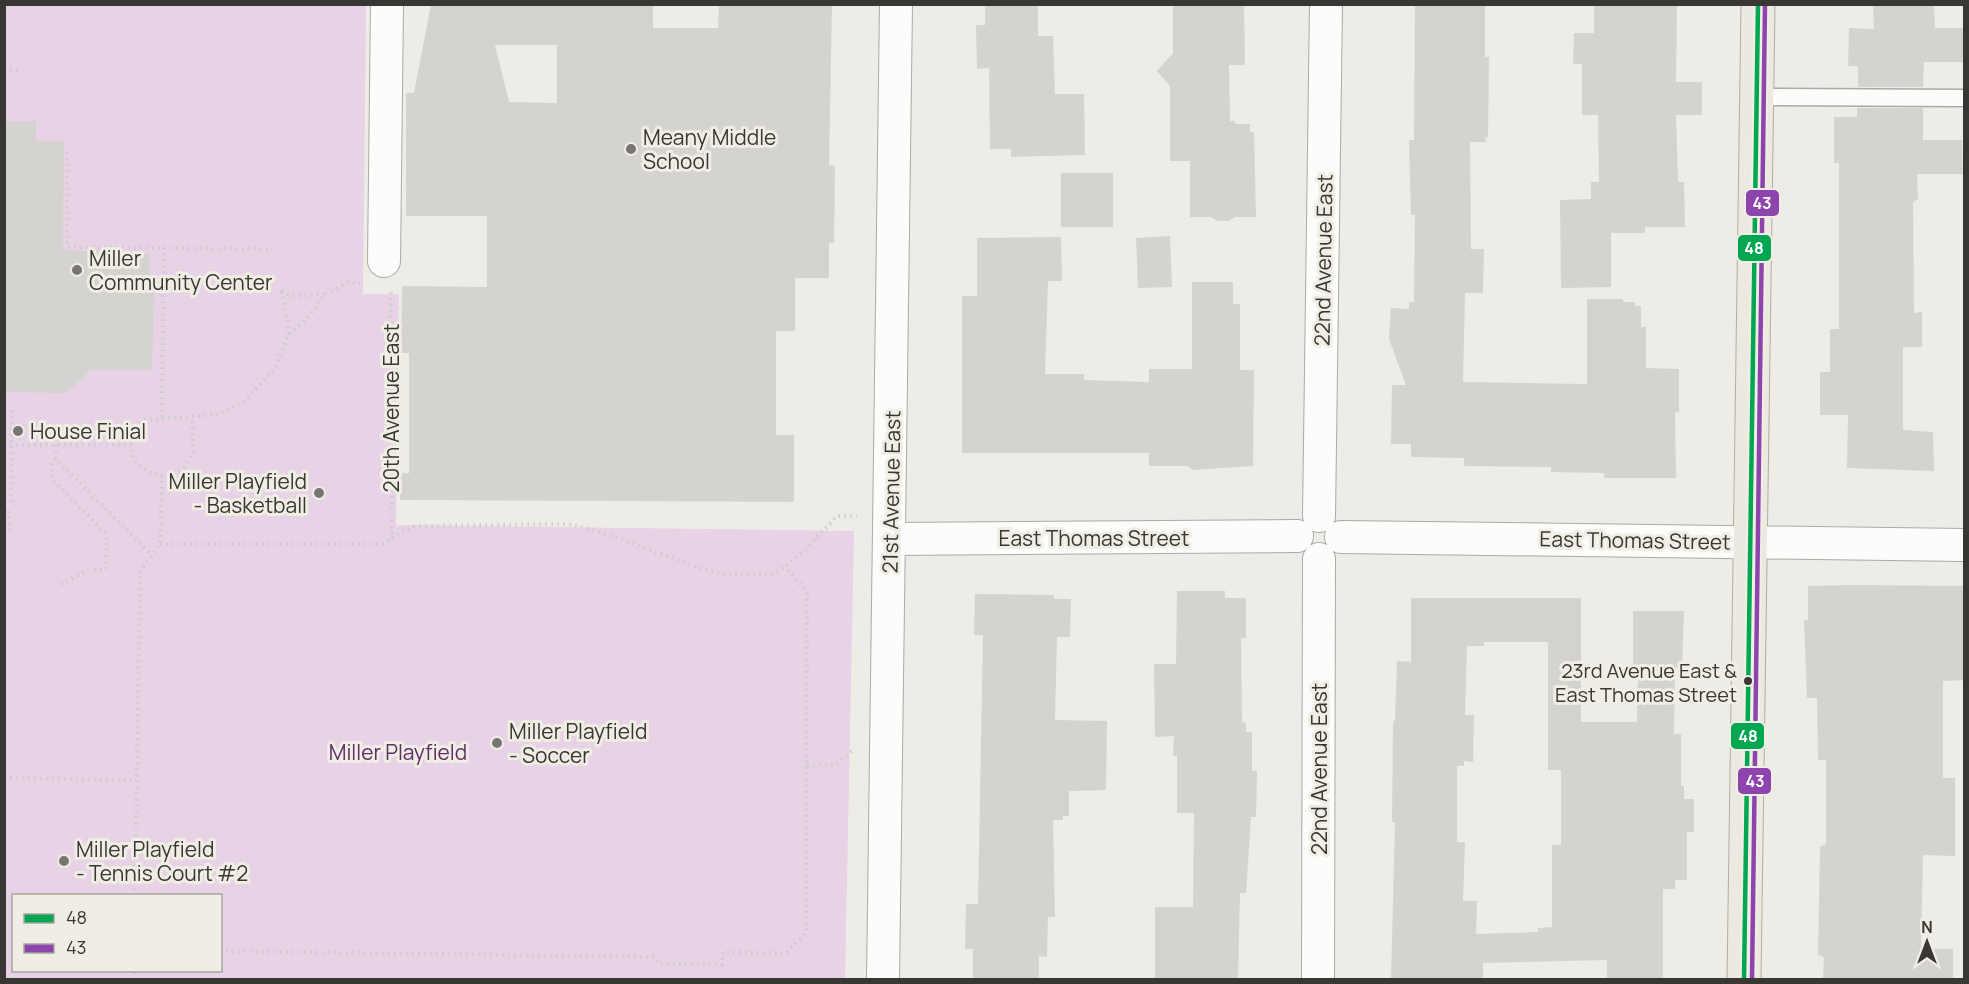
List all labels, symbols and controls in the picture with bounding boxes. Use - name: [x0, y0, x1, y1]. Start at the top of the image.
- place label: Meany Middle School: [643, 123, 776, 175]
- marker: Meany Middle School: [624, 142, 638, 156]
- street label: 22nd Avenue East: [1307, 174, 1339, 346]
- line badge: 43: [1745, 189, 1780, 217]
- text: 43: [1752, 192, 1772, 214]
- line badge: 48: [1737, 234, 1772, 262]
- text: 48: [1744, 237, 1764, 259]
- place label: Miller Community Center: [89, 244, 273, 296]
- marker: Miller Community Center: [70, 263, 84, 277]
- street label: 20th Avenue East: [377, 323, 405, 493]
- street label: 21st Avenue East: [876, 410, 906, 574]
- place label: House Finial: [30, 417, 146, 445]
- marker: House Finial: [11, 424, 25, 438]
- place label: Miller Playfield - Basketball: [169, 467, 307, 519]
- marker: Miller Playfield - Basketball: [312, 486, 326, 500]
- street label: East Thomas Street: [998, 524, 1190, 552]
- street label: East Thomas Street: [1539, 524, 1731, 556]
- place label: 23rd Avenue East & East Thomas Street: [1555, 657, 1737, 708]
- marker: 23rd Avenue East & East Thomas Street: [1742, 675, 1754, 687]
- street label: 22nd Avenue East: [1305, 683, 1333, 855]
- place label: Miller Playfield - Soccer: [509, 717, 647, 769]
- line badge: 48: [1730, 722, 1765, 750]
- text: 48: [1738, 725, 1758, 747]
- marker: Miller Playfield - Soccer: [490, 736, 504, 750]
- park label: Miller Playfield: [329, 738, 467, 766]
- line badge: 43: [1737, 767, 1772, 795]
- text: 43: [1745, 770, 1765, 792]
- place label: Miller Playfield - Tennis Court #2: [76, 835, 248, 887]
- marker: Miller Playfield - Tennis Court #2: [57, 854, 71, 868]
- legend: [12, 894, 222, 972]
- text: 48: [66, 905, 87, 929]
- north arrow: [1897, 912, 1957, 972]
- text: N: [1921, 916, 1933, 938]
- text: 43: [66, 935, 87, 959]

